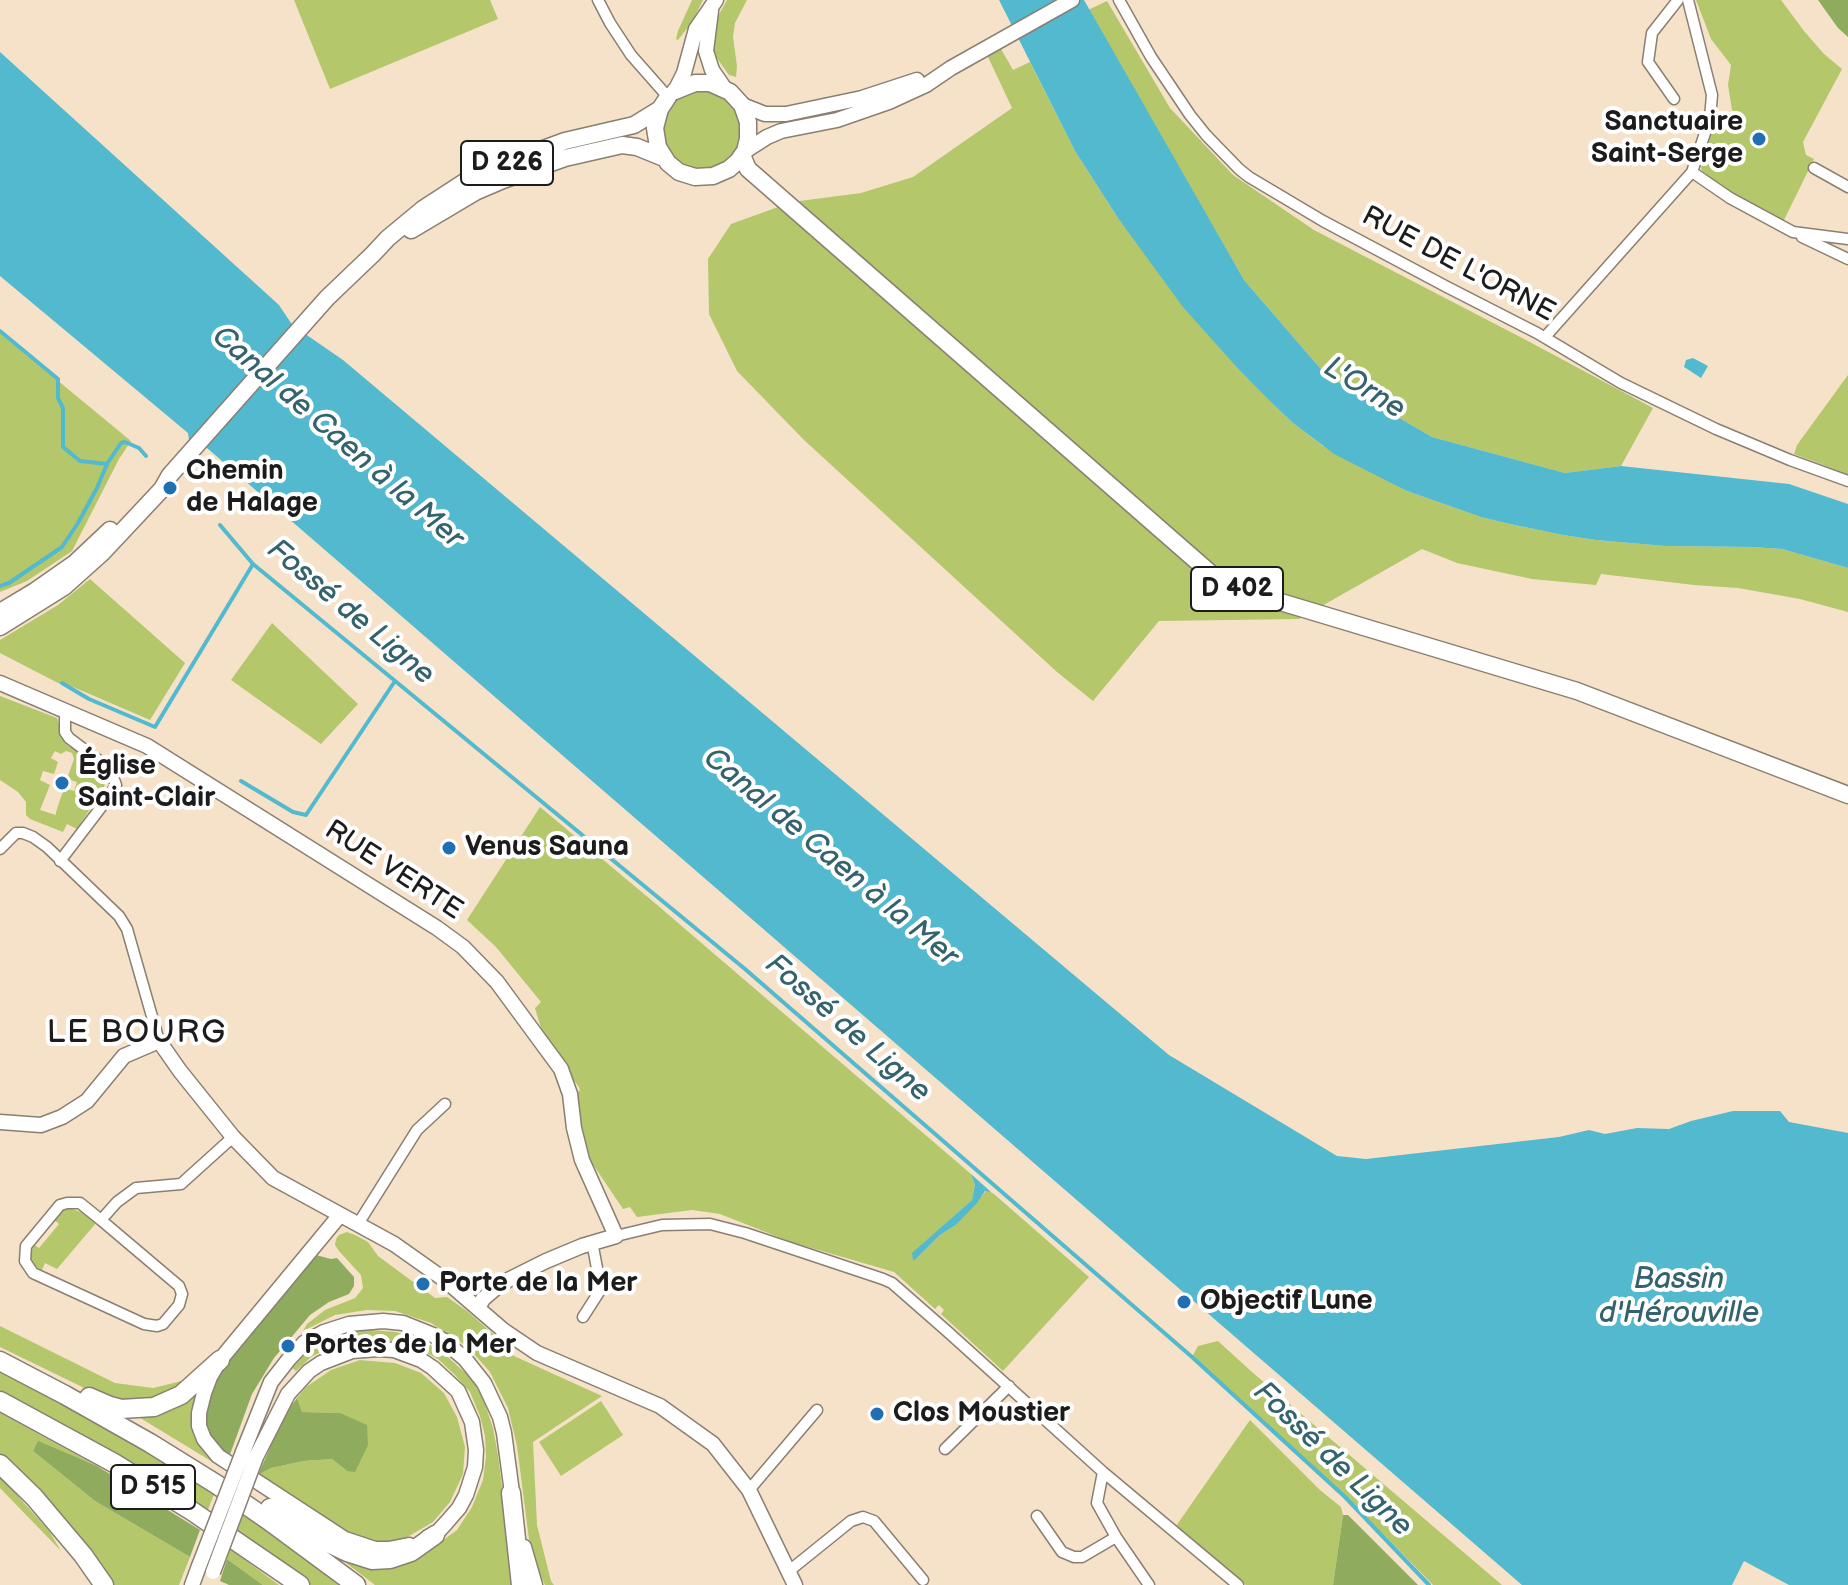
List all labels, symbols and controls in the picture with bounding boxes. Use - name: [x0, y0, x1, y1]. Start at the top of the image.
- place label: Sanctuaire Saint-Serge: [1591, 106, 1743, 172]
- marker: Sanctuaire Saint-Serge: [1750, 130, 1768, 148]
- road number: D 226: [461, 141, 553, 185]
- street label: RUE DE L'ORNE: [1356, 200, 1560, 330]
- water label: Canal de Caen à la Mer: [204, 319, 470, 557]
- water label: L'Orne: [1317, 350, 1411, 428]
- place label: Chemin de Halage: [186, 455, 318, 521]
- marker: Chemin de Halage: [161, 479, 179, 497]
- water label: Fossé de Ligne: [259, 533, 441, 693]
- road number: D 402: [1191, 567, 1283, 611]
- water label: Canal de Caen à la Mer: [695, 741, 965, 975]
- place label: Église Saint-Clair: [78, 750, 215, 816]
- marker: Église Saint-Clair: [53, 774, 71, 792]
- street label: RUE VERTE: [318, 814, 468, 928]
- place label: Venus Sauna: [465, 831, 629, 865]
- marker: Venus Sauna: [440, 839, 458, 857]
- water label: Fossé de Ligne: [757, 947, 937, 1111]
- district label: LE BOURG: [47, 1015, 227, 1053]
- water label: Bassin d'Hérouville: [1599, 1262, 1759, 1332]
- place label: Porte de la Mer: [439, 1267, 638, 1301]
- marker: Porte de la Mer: [414, 1275, 432, 1293]
- place label: Objectif Lune: [1200, 1285, 1373, 1319]
- marker: Objectif Lune: [1175, 1293, 1193, 1311]
- place label: Portes de la Mer: [304, 1329, 516, 1363]
- marker: Portes de la Mer: [279, 1337, 297, 1355]
- water label: Fossé de Ligne: [1245, 1375, 1419, 1545]
- place label: Clos Moustier: [893, 1397, 1070, 1431]
- marker: Clos Moustier: [868, 1405, 886, 1423]
- road number: D 515: [111, 1465, 195, 1509]

